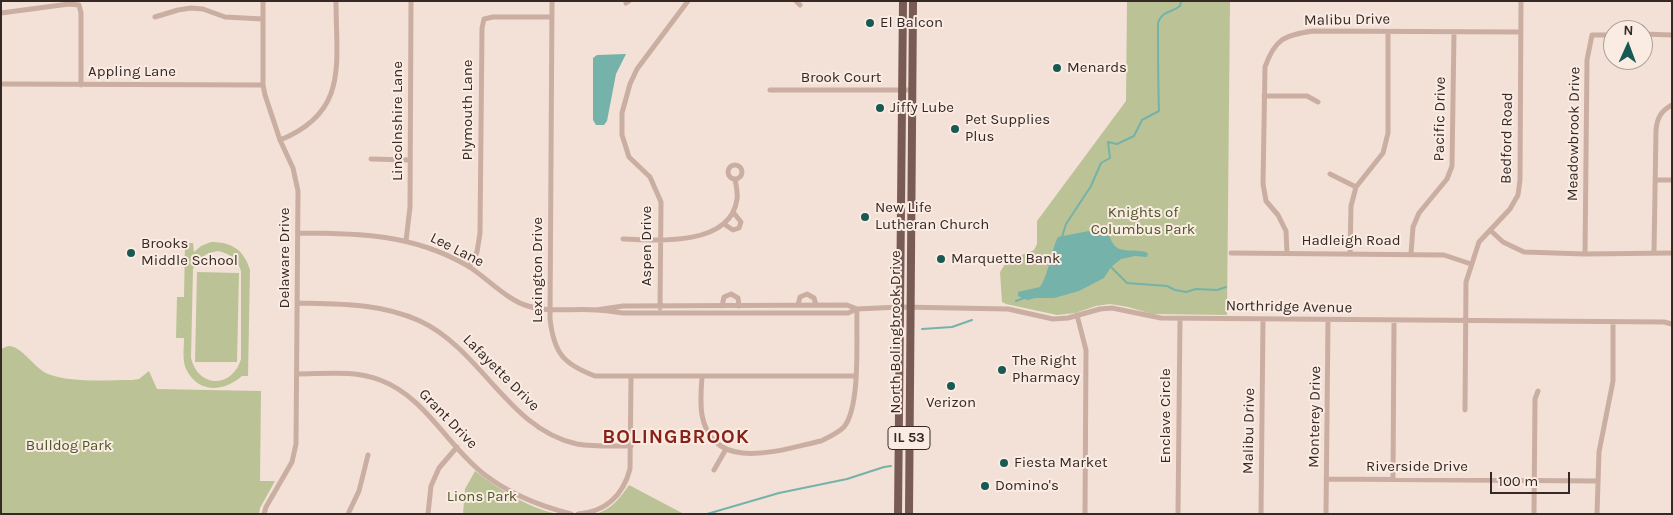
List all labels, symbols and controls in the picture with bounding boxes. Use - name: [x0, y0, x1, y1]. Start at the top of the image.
- street label: Malibu Drive: [1304, 10, 1390, 30]
- place label: El Balcon: [880, 14, 943, 32]
- marker: El Balcon: [864, 17, 876, 29]
- north arrow: [1603, 20, 1653, 70]
- text: N: [1623, 22, 1634, 39]
- street label: Plymouth Lane: [459, 59, 477, 161]
- place label: Menards: [1067, 59, 1127, 77]
- street label: Lincolnshire Lane: [389, 61, 407, 181]
- marker: Menards: [1051, 62, 1063, 74]
- street label: Appling Lane: [88, 63, 176, 81]
- street label: Meadowbrook Drive: [1564, 67, 1584, 201]
- street label: Brook Court: [801, 69, 881, 87]
- street label: Pacific Drive: [1430, 76, 1450, 162]
- street label: Bedford Road: [1497, 92, 1517, 184]
- place label: Jiffy Lube: [890, 99, 954, 117]
- marker: Jiffy Lube: [874, 102, 886, 114]
- place label: Pet Supplies Plus: [965, 111, 1050, 146]
- marker: Pet Supplies Plus: [949, 123, 961, 135]
- place label: New Life Lutheran Church: [875, 199, 989, 234]
- park label: Knights of Columbus Park: [1091, 204, 1195, 239]
- street label: Aspen Drive: [638, 206, 656, 286]
- street label: Delaware Drive: [276, 208, 294, 308]
- marker: New Life Lutheran Church: [859, 211, 871, 223]
- street label: Lexington Drive: [529, 217, 547, 323]
- street label: Lee Lane: [427, 229, 487, 271]
- street label: Hadleigh Road: [1301, 232, 1401, 250]
- place label: Brooks Middle School: [141, 235, 238, 270]
- marker: Brooks Middle School: [125, 247, 137, 259]
- street label: North Bolingbrook Drive: [887, 250, 905, 414]
- place label: Marquette Bank: [951, 250, 1061, 268]
- marker: Marquette Bank: [935, 253, 947, 265]
- street label: Northridge Avenue: [1226, 297, 1352, 317]
- street label: Lafayette Drive: [459, 331, 543, 415]
- place label: The Right Pharmacy: [1012, 352, 1080, 387]
- marker: The Right Pharmacy: [996, 364, 1008, 376]
- street label: Monterey Drive: [1305, 366, 1325, 468]
- street label: Enclave Circle: [1157, 368, 1175, 464]
- marker: Verizon: [945, 380, 957, 392]
- street label: Grant Drive: [415, 385, 481, 453]
- street label: Malibu Drive: [1239, 388, 1259, 474]
- place label: Verizon: [926, 394, 976, 412]
- district label: BOLINGBROOK: [601, 425, 751, 449]
- road number: IL 53: [888, 426, 930, 449]
- park label: Bulldog Park: [26, 437, 112, 455]
- place label: Fiesta Market: [1014, 454, 1108, 472]
- marker: Fiesta Market: [998, 457, 1010, 469]
- street label: Riverside Drive: [1366, 458, 1468, 476]
- scale bar: [1493, 462, 1573, 494]
- text: 100 m: [1498, 472, 1538, 490]
- place label: Domino's: [995, 477, 1059, 495]
- marker: Domino's: [979, 480, 991, 492]
- park label: Lions Park: [447, 488, 517, 506]

